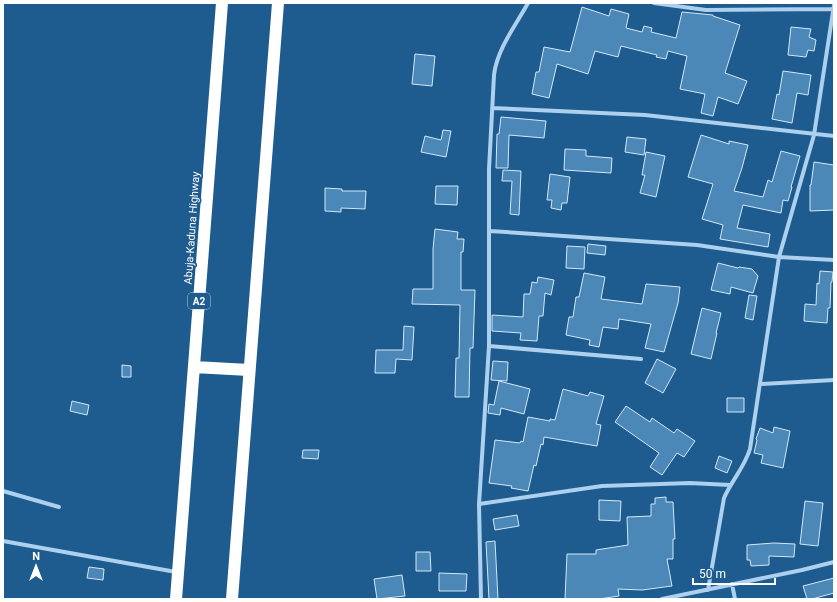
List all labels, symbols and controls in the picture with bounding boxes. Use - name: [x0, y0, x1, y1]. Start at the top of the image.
- street label: Abuja-Kaduna Highway: [182, 170, 202, 285]
- road number: A2: [188, 293, 210, 309]
- north arrow: [16, 546, 56, 586]
- text: N: [32, 550, 40, 563]
- scale bar: [693, 560, 775, 586]
- text: 50 m: [699, 567, 726, 581]

